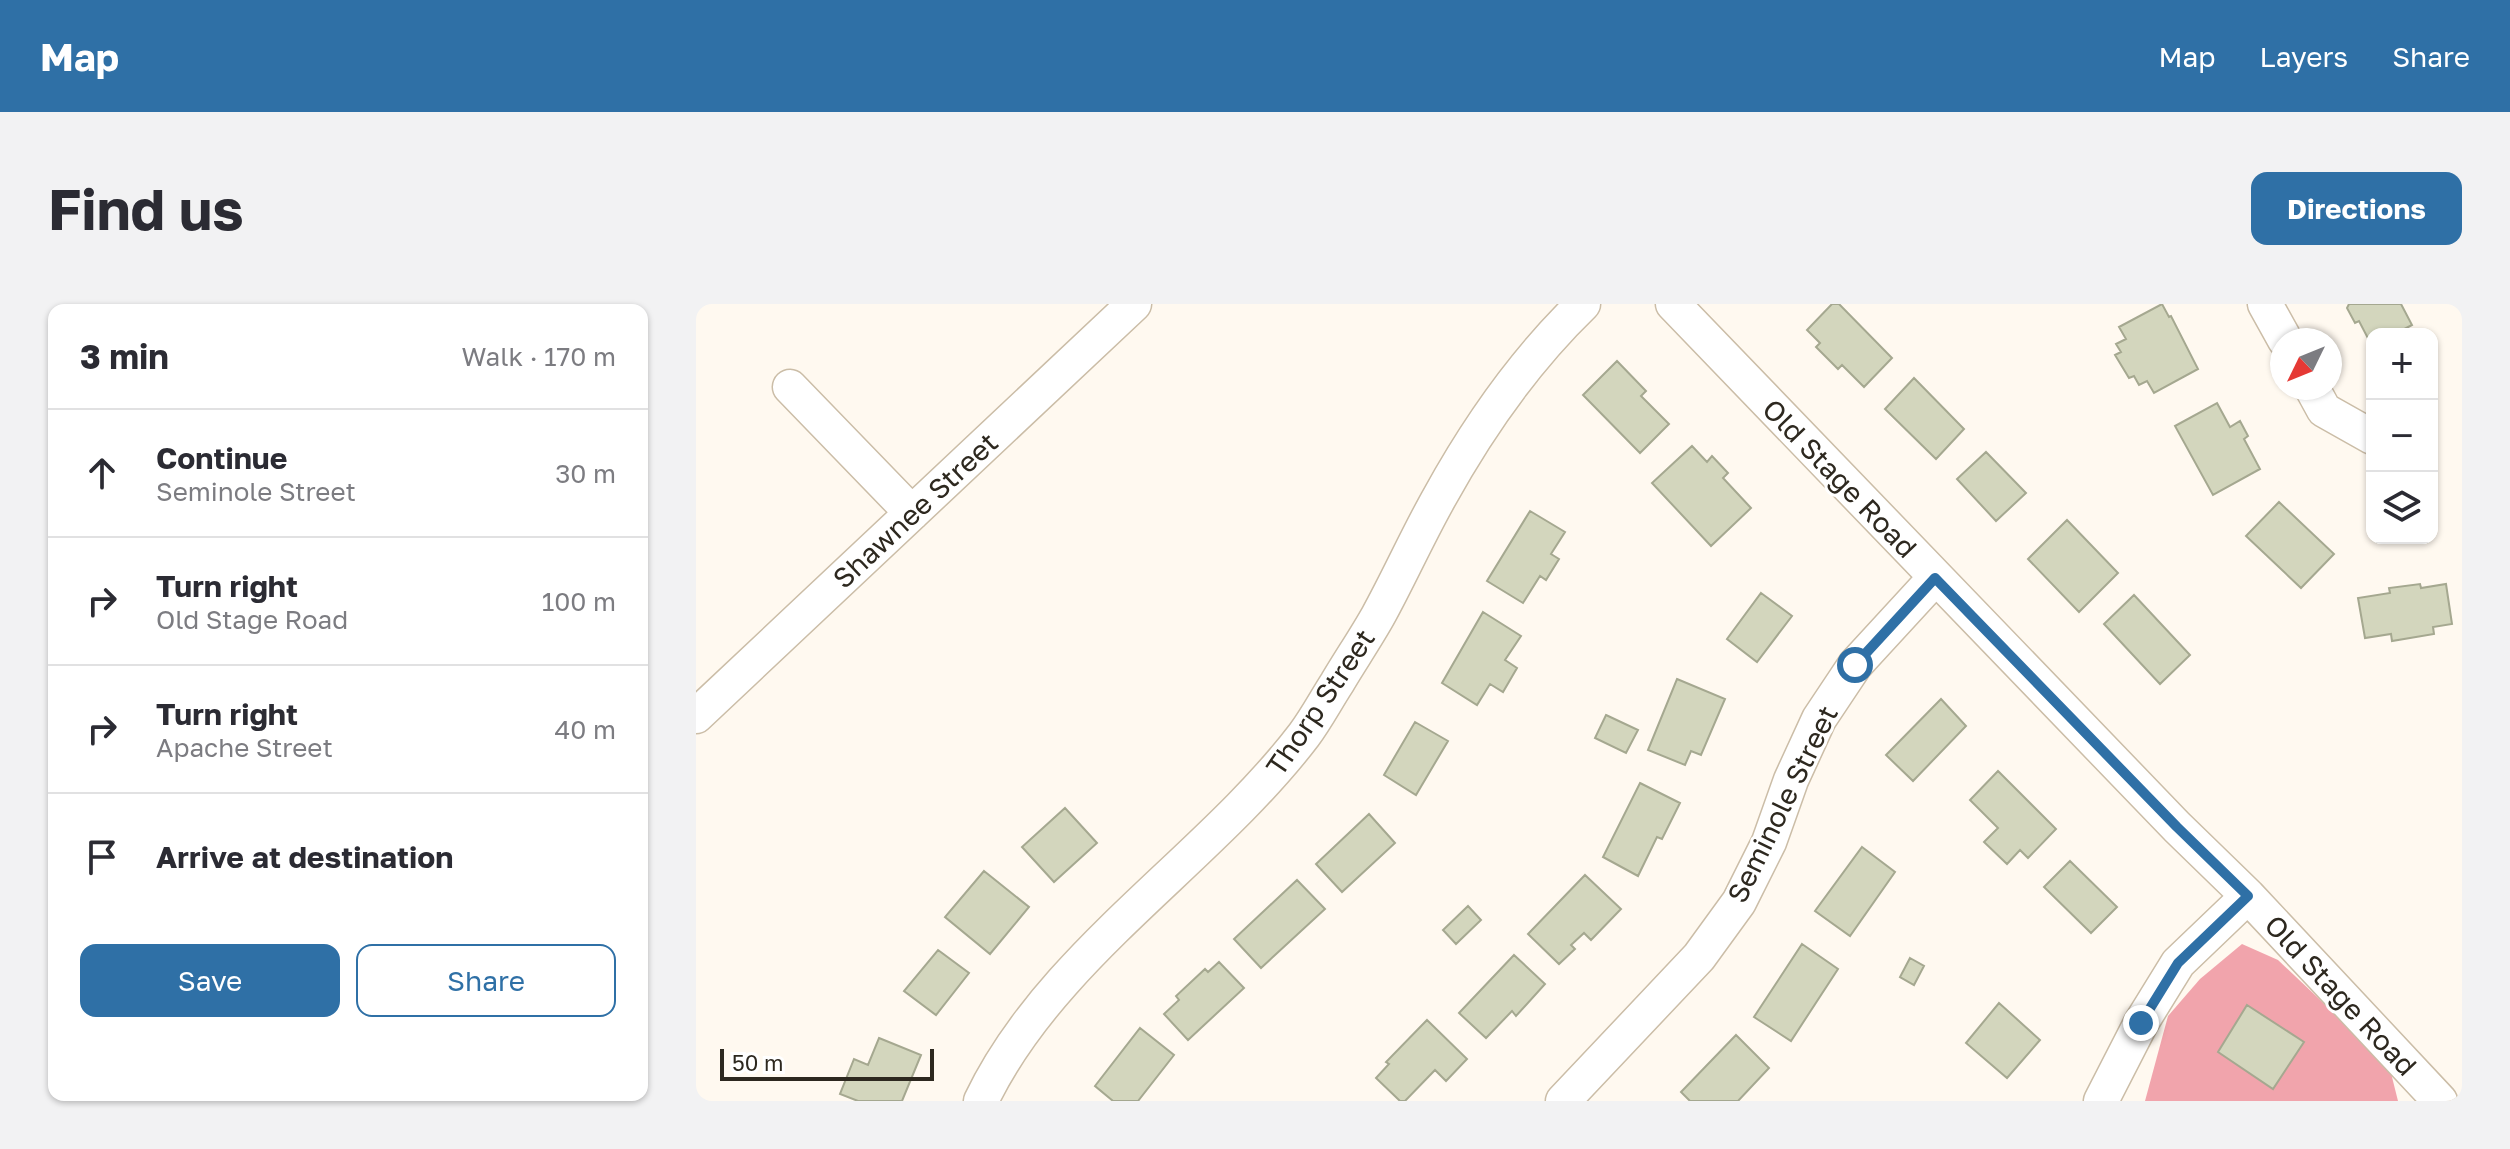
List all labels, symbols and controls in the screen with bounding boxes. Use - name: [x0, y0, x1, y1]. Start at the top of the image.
- text: Map: [40, 34, 119, 79]
- text: Map: [2158, 40, 2216, 73]
- text: Layers: [2260, 40, 2348, 73]
- text: Share: [2392, 40, 2470, 73]
- button: Directions: [2251, 172, 2462, 245]
- text: Find us: [48, 175, 244, 242]
- north arrow: [2270, 328, 2342, 400]
- map controls: [2366, 328, 2438, 544]
- button: +: [2366, 328, 2438, 400]
- text: 3 min: [80, 336, 169, 376]
- text: Walk · 170 m: [462, 341, 616, 372]
- street label: Old Stage Road: [1756, 392, 1924, 564]
- button: −: [2366, 400, 2438, 472]
- street label: Shawnee Street: [826, 425, 1004, 595]
- text: Continue: [156, 440, 287, 476]
- icon: ahead: [80, 451, 124, 495]
- text: 30 m: [555, 458, 616, 489]
- button: layers: [2366, 472, 2438, 544]
- text: Seminole Street: [156, 476, 356, 507]
- text: Turn right: [156, 568, 298, 604]
- icon: right: [80, 579, 124, 623]
- text: 100 m: [542, 586, 616, 617]
- text: Old Stage Road: [156, 604, 348, 635]
- street label: Thorp Street: [1259, 623, 1381, 781]
- route start: [1837, 647, 1873, 683]
- text: Turn right: [156, 696, 298, 732]
- street label: Seminole Street: [1720, 700, 1844, 908]
- icon: right: [80, 707, 124, 751]
- text: 40 m: [555, 714, 616, 745]
- text: Apache Street: [156, 732, 333, 763]
- icon: arrive: [80, 835, 124, 879]
- text: Arrive at destination: [156, 839, 453, 875]
- street label: Old Stage Road: [2258, 908, 2424, 1082]
- button: Save: [80, 944, 340, 1017]
- button: Share: [356, 944, 616, 1017]
- route end: [2123, 1005, 2159, 1041]
- scale bar: [720, 1045, 934, 1081]
- text: 50 m: [732, 1049, 783, 1076]

